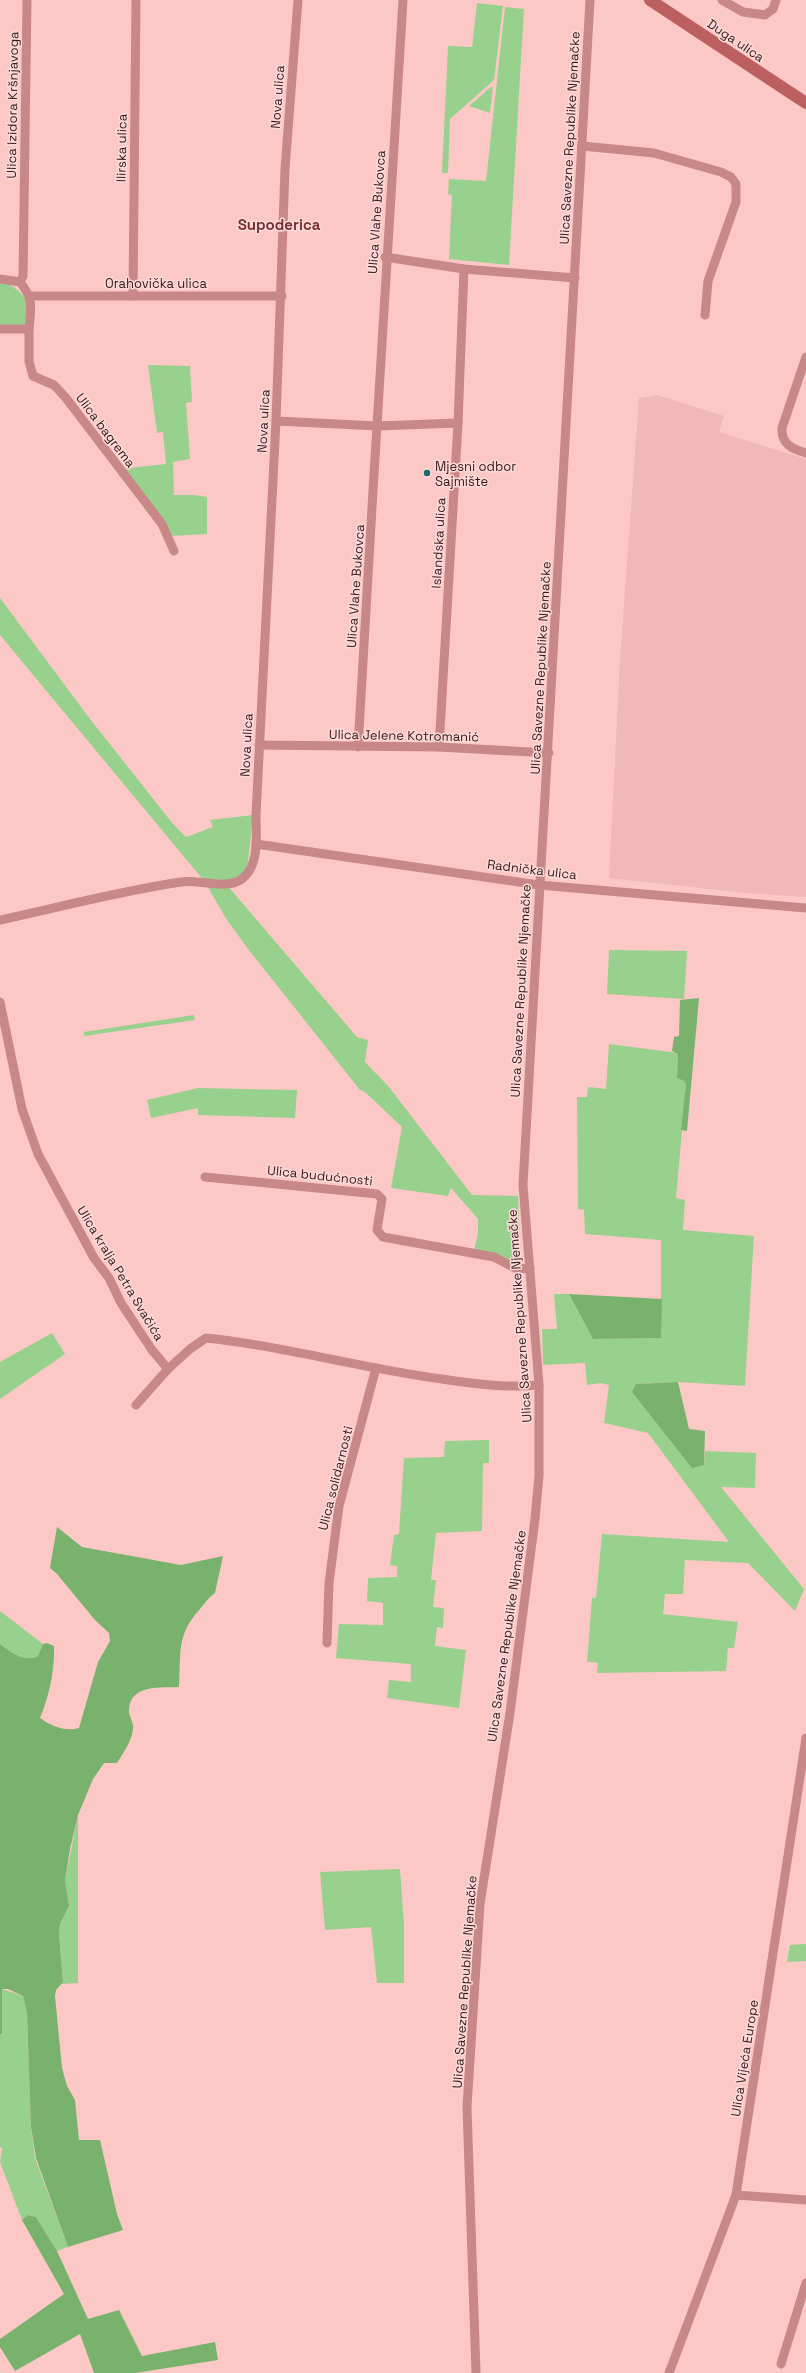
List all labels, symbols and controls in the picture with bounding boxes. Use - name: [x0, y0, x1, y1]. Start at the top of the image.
- street label: Duga ulica: [704, 15, 768, 66]
- street label: Ulica Izidora Kršnjavoga: [3, 31, 22, 179]
- street label: Ulica Savezne Republike Njemačke: [555, 31, 584, 245]
- street label: Nova ulica: [267, 64, 288, 129]
- street label: Ilirska ulica: [112, 113, 131, 182]
- street label: Ulica Vlahe Bukovca: [364, 149, 389, 275]
- district label: Supoderica: [238, 215, 321, 234]
- street label: Orahovička ulica: [105, 275, 207, 292]
- street label: Nova ulica: [253, 388, 274, 453]
- street label: Ulica bagrema: [72, 390, 139, 471]
- place label: Mjesni odbor Sajmište: [435, 458, 516, 490]
- marker: Mjesni odbor Sajmište: [422, 468, 432, 478]
- street label: Islandska ulica: [428, 497, 449, 589]
- street label: Ulica Vlahe Bukovca: [343, 523, 368, 649]
- street label: Ulica Savezne Republike Njemačke: [526, 561, 555, 775]
- street label: Nova ulica: [236, 712, 257, 777]
- street label: Ulica Jelene Kotromanić: [329, 726, 479, 745]
- street label: Radnička ulica: [486, 856, 578, 883]
- street label: Ulica Savezne Republike Njemačke: [506, 884, 535, 1098]
- street label: Ulica budućnosti: [266, 1162, 374, 1189]
- street label: Ulica kralja Petra Svačića: [73, 1203, 168, 1344]
- street label: Ulica Savezne Republike Njemačke: [504, 1209, 535, 1423]
- street label: Ulica solidarnosti: [314, 1424, 357, 1532]
- street label: Ulica Savezne Republike Njemačke: [483, 1529, 530, 1743]
- street label: Ulica Savezne Republike Njemačke: [449, 1875, 480, 2089]
- street label: Ulica Vijeća Europe: [727, 1998, 762, 2118]

